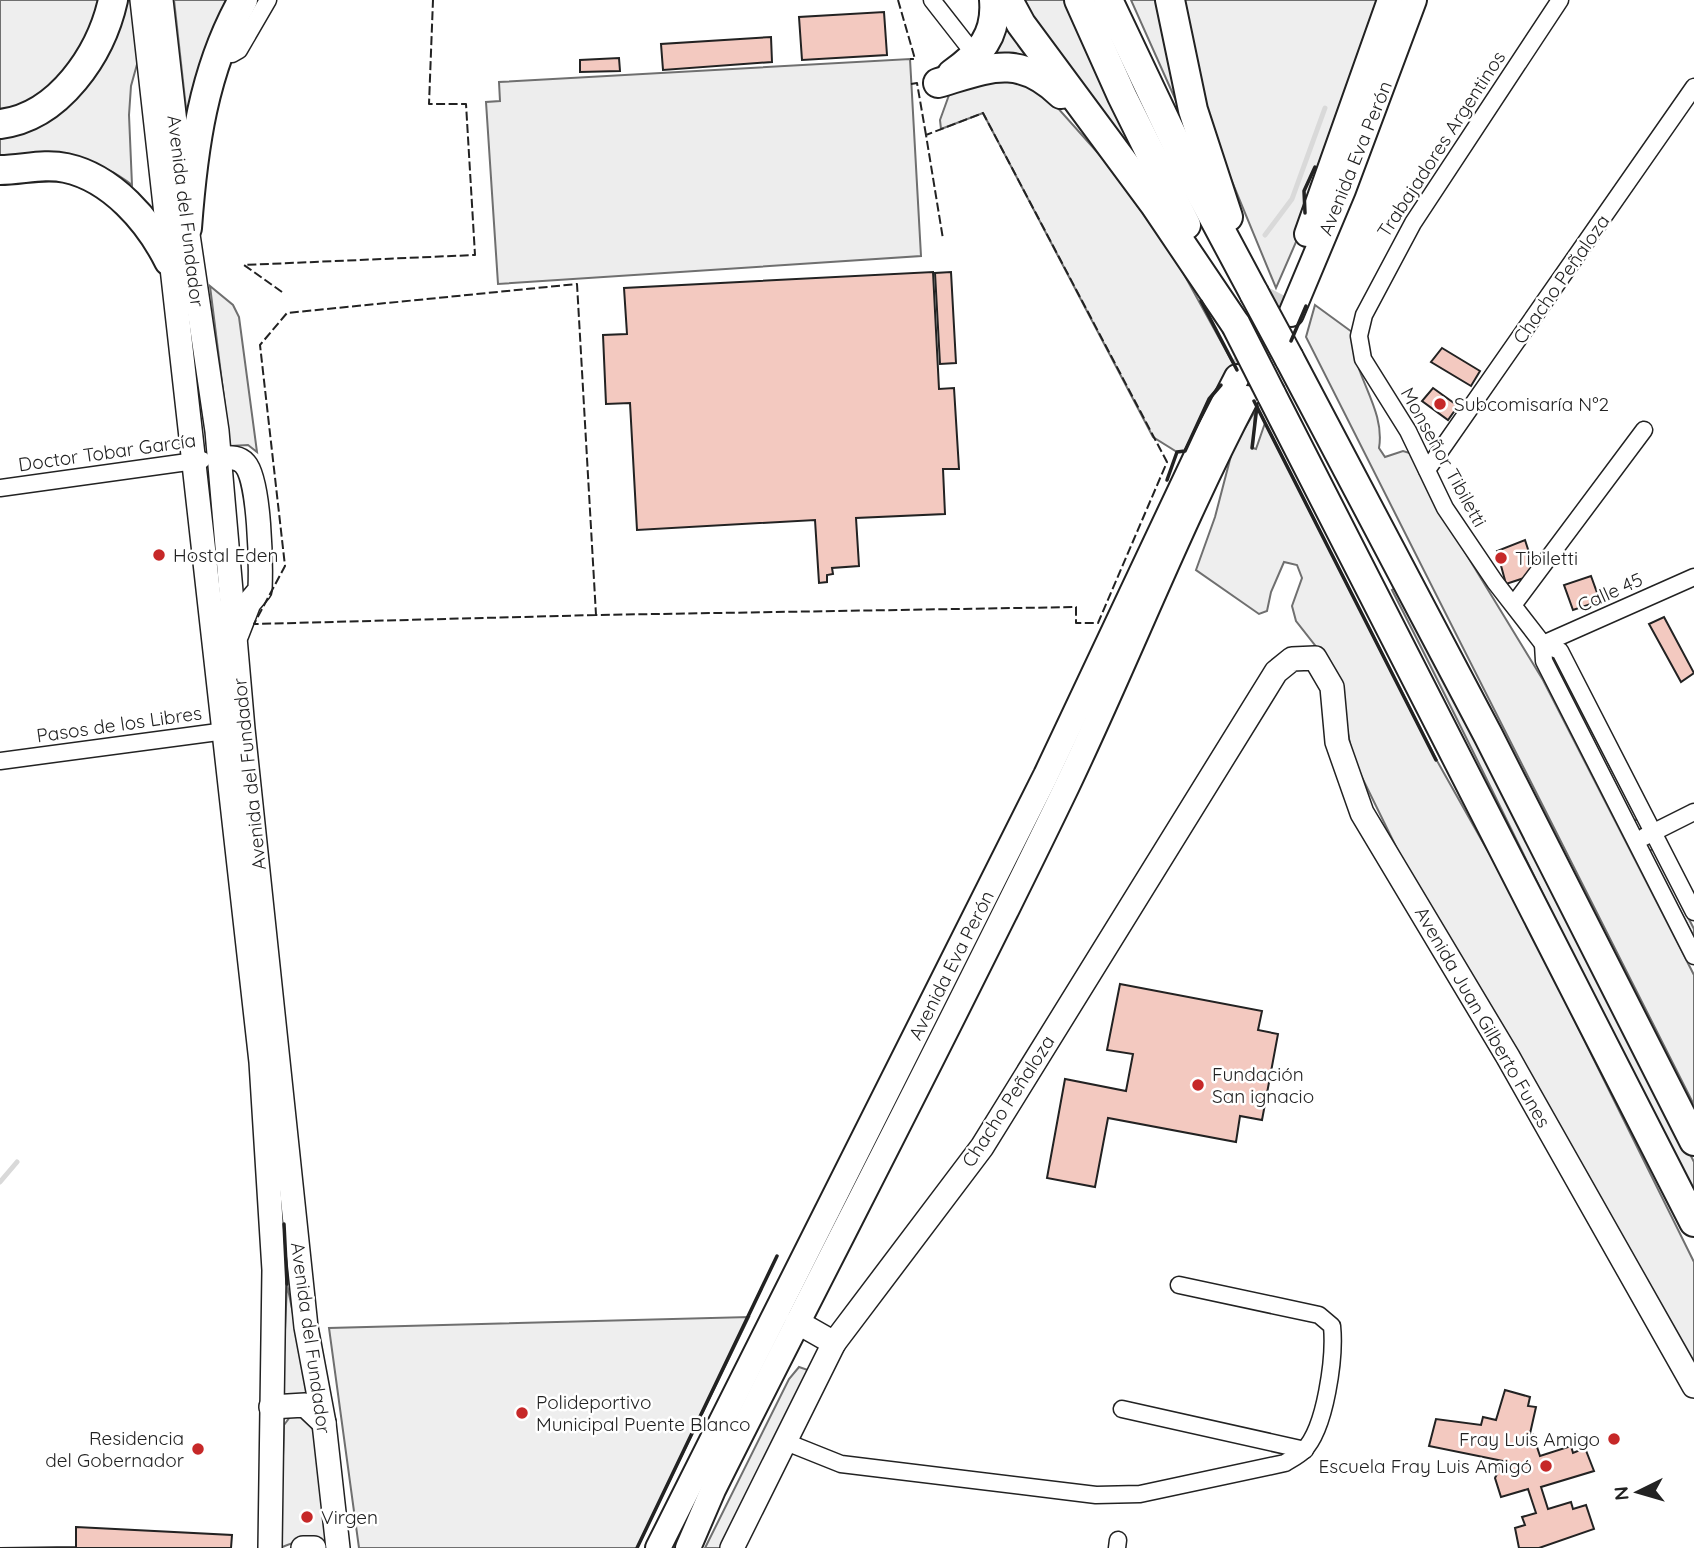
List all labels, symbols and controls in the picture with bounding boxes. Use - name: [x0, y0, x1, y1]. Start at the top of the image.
- street label: Trabajadores Argentinos: [1372, 46, 1510, 242]
- street label: Avenida Eva Perón: [1313, 77, 1397, 239]
- street label: Avenida del Fundador: [162, 114, 210, 309]
- street label: Chacho Peñaloza: [1507, 210, 1615, 348]
- street label: Monseñor Tibiletti: [1396, 383, 1492, 531]
- place label: Subcomisaría N°2: [1454, 392, 1609, 416]
- marker: Subcomisaría N°2: [1432, 396, 1448, 412]
- street label: Doctor Tobar García: [17, 428, 197, 476]
- place label: Hostal Eden: [173, 543, 279, 567]
- place label: Tibiletti: [1515, 546, 1578, 570]
- marker: Hostal Eden: [151, 547, 167, 563]
- marker: Tibiletti: [1493, 550, 1509, 566]
- street label: Calle 45: [1574, 567, 1646, 617]
- street label: Avenida del Fundador: [227, 676, 271, 871]
- street label: Pasos de los Libres: [35, 701, 203, 747]
- street label: Avenida Eva Perón: [903, 886, 999, 1044]
- street label: Avenida Juan Gilberto Funes: [1410, 902, 1556, 1132]
- street label: Chacho Peñaloza: [956, 1031, 1060, 1171]
- place label: Fundación San ignacio: [1212, 1062, 1314, 1108]
- marker: Fundación San ignacio: [1190, 1077, 1206, 1093]
- street label: Avenida del Fundador: [286, 1241, 336, 1436]
- place label: Polideportivo Municipal Puente Blanco: [536, 1390, 751, 1436]
- marker: Polideportivo Municipal Puente Blanco: [514, 1405, 530, 1421]
- place label: Residencia del Gobernador: [45, 1426, 185, 1472]
- place label: Fray Luis Amigo: [1459, 1427, 1600, 1451]
- marker: Fray Luis Amigo: [1606, 1431, 1622, 1447]
- marker: Residencia del Gobernador: [190, 1441, 206, 1457]
- place label: Escuela Fray Luis Amigó: [1319, 1454, 1532, 1478]
- north arrow: [1603, 1457, 1673, 1527]
- marker: Escuela Fray Luis Amigó: [1538, 1458, 1554, 1474]
- text: N: [1609, 1485, 1634, 1501]
- place label: Virgen: [321, 1505, 378, 1529]
- marker: Virgen: [299, 1509, 315, 1525]

